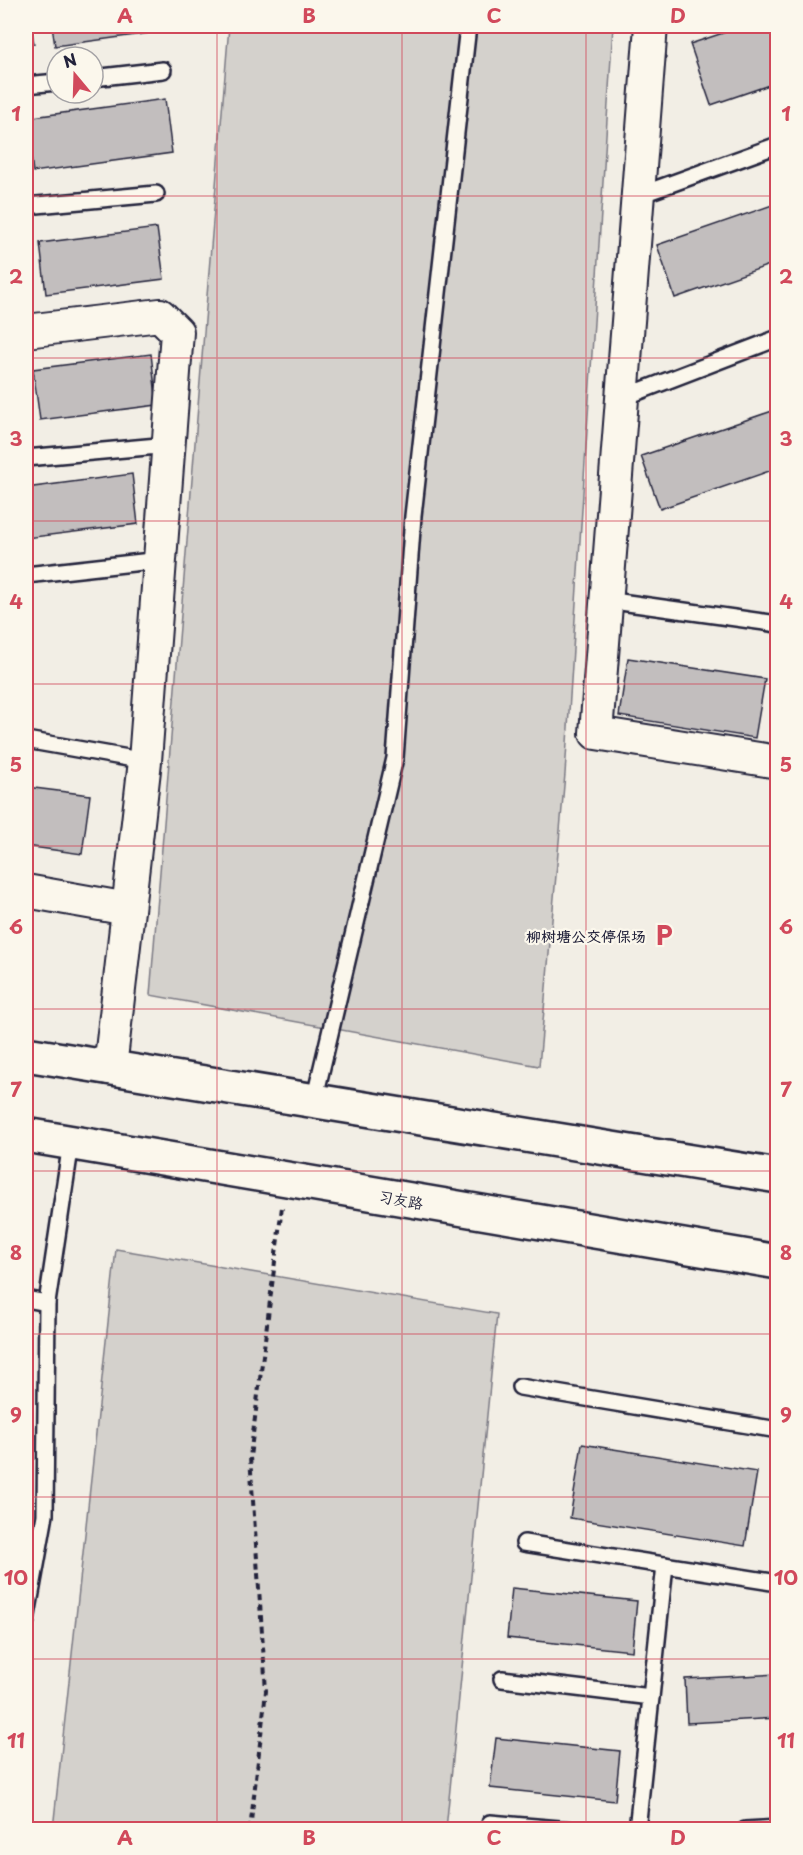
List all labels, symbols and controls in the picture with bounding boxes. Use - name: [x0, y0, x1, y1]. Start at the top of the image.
- text: A: [117, 0, 133, 30]
- text: B: [302, 0, 316, 30]
- text: C: [486, 0, 502, 30]
- text: D: [670, 0, 686, 30]
- north arrow: [45, 45, 105, 105]
- text: N: [60, 46, 80, 73]
- text: 1: [11, 98, 21, 128]
- text: 1: [781, 98, 791, 128]
- text: 2: [9, 261, 23, 291]
- text: 2: [779, 261, 793, 291]
- text: 3: [9, 423, 23, 453]
- text: 3: [779, 423, 793, 453]
- text: 4: [9, 586, 23, 616]
- text: 4: [779, 586, 793, 616]
- text: 5: [10, 749, 22, 779]
- text: 5: [780, 749, 792, 779]
- text: 6: [9, 911, 23, 941]
- text: 6: [779, 911, 793, 941]
- parking icon: 柳树塘公交停保场: [651, 922, 677, 948]
- place label: 柳树塘公交停保场: [526, 924, 646, 947]
- text: 7: [10, 1074, 22, 1104]
- text: 7: [780, 1074, 792, 1104]
- street label: 习友路: [377, 1184, 425, 1214]
- text: 8: [10, 1237, 22, 1267]
- text: 8: [780, 1237, 792, 1267]
- text: 9: [10, 1399, 22, 1429]
- text: 9: [780, 1399, 792, 1429]
- text: 10: [4, 1562, 28, 1592]
- text: 10: [774, 1562, 798, 1592]
- text: 11: [7, 1725, 25, 1755]
- text: 11: [777, 1725, 795, 1755]
- text: A: [117, 1822, 133, 1852]
- text: B: [302, 1822, 316, 1852]
- text: C: [486, 1822, 502, 1852]
- text: D: [670, 1822, 686, 1852]

